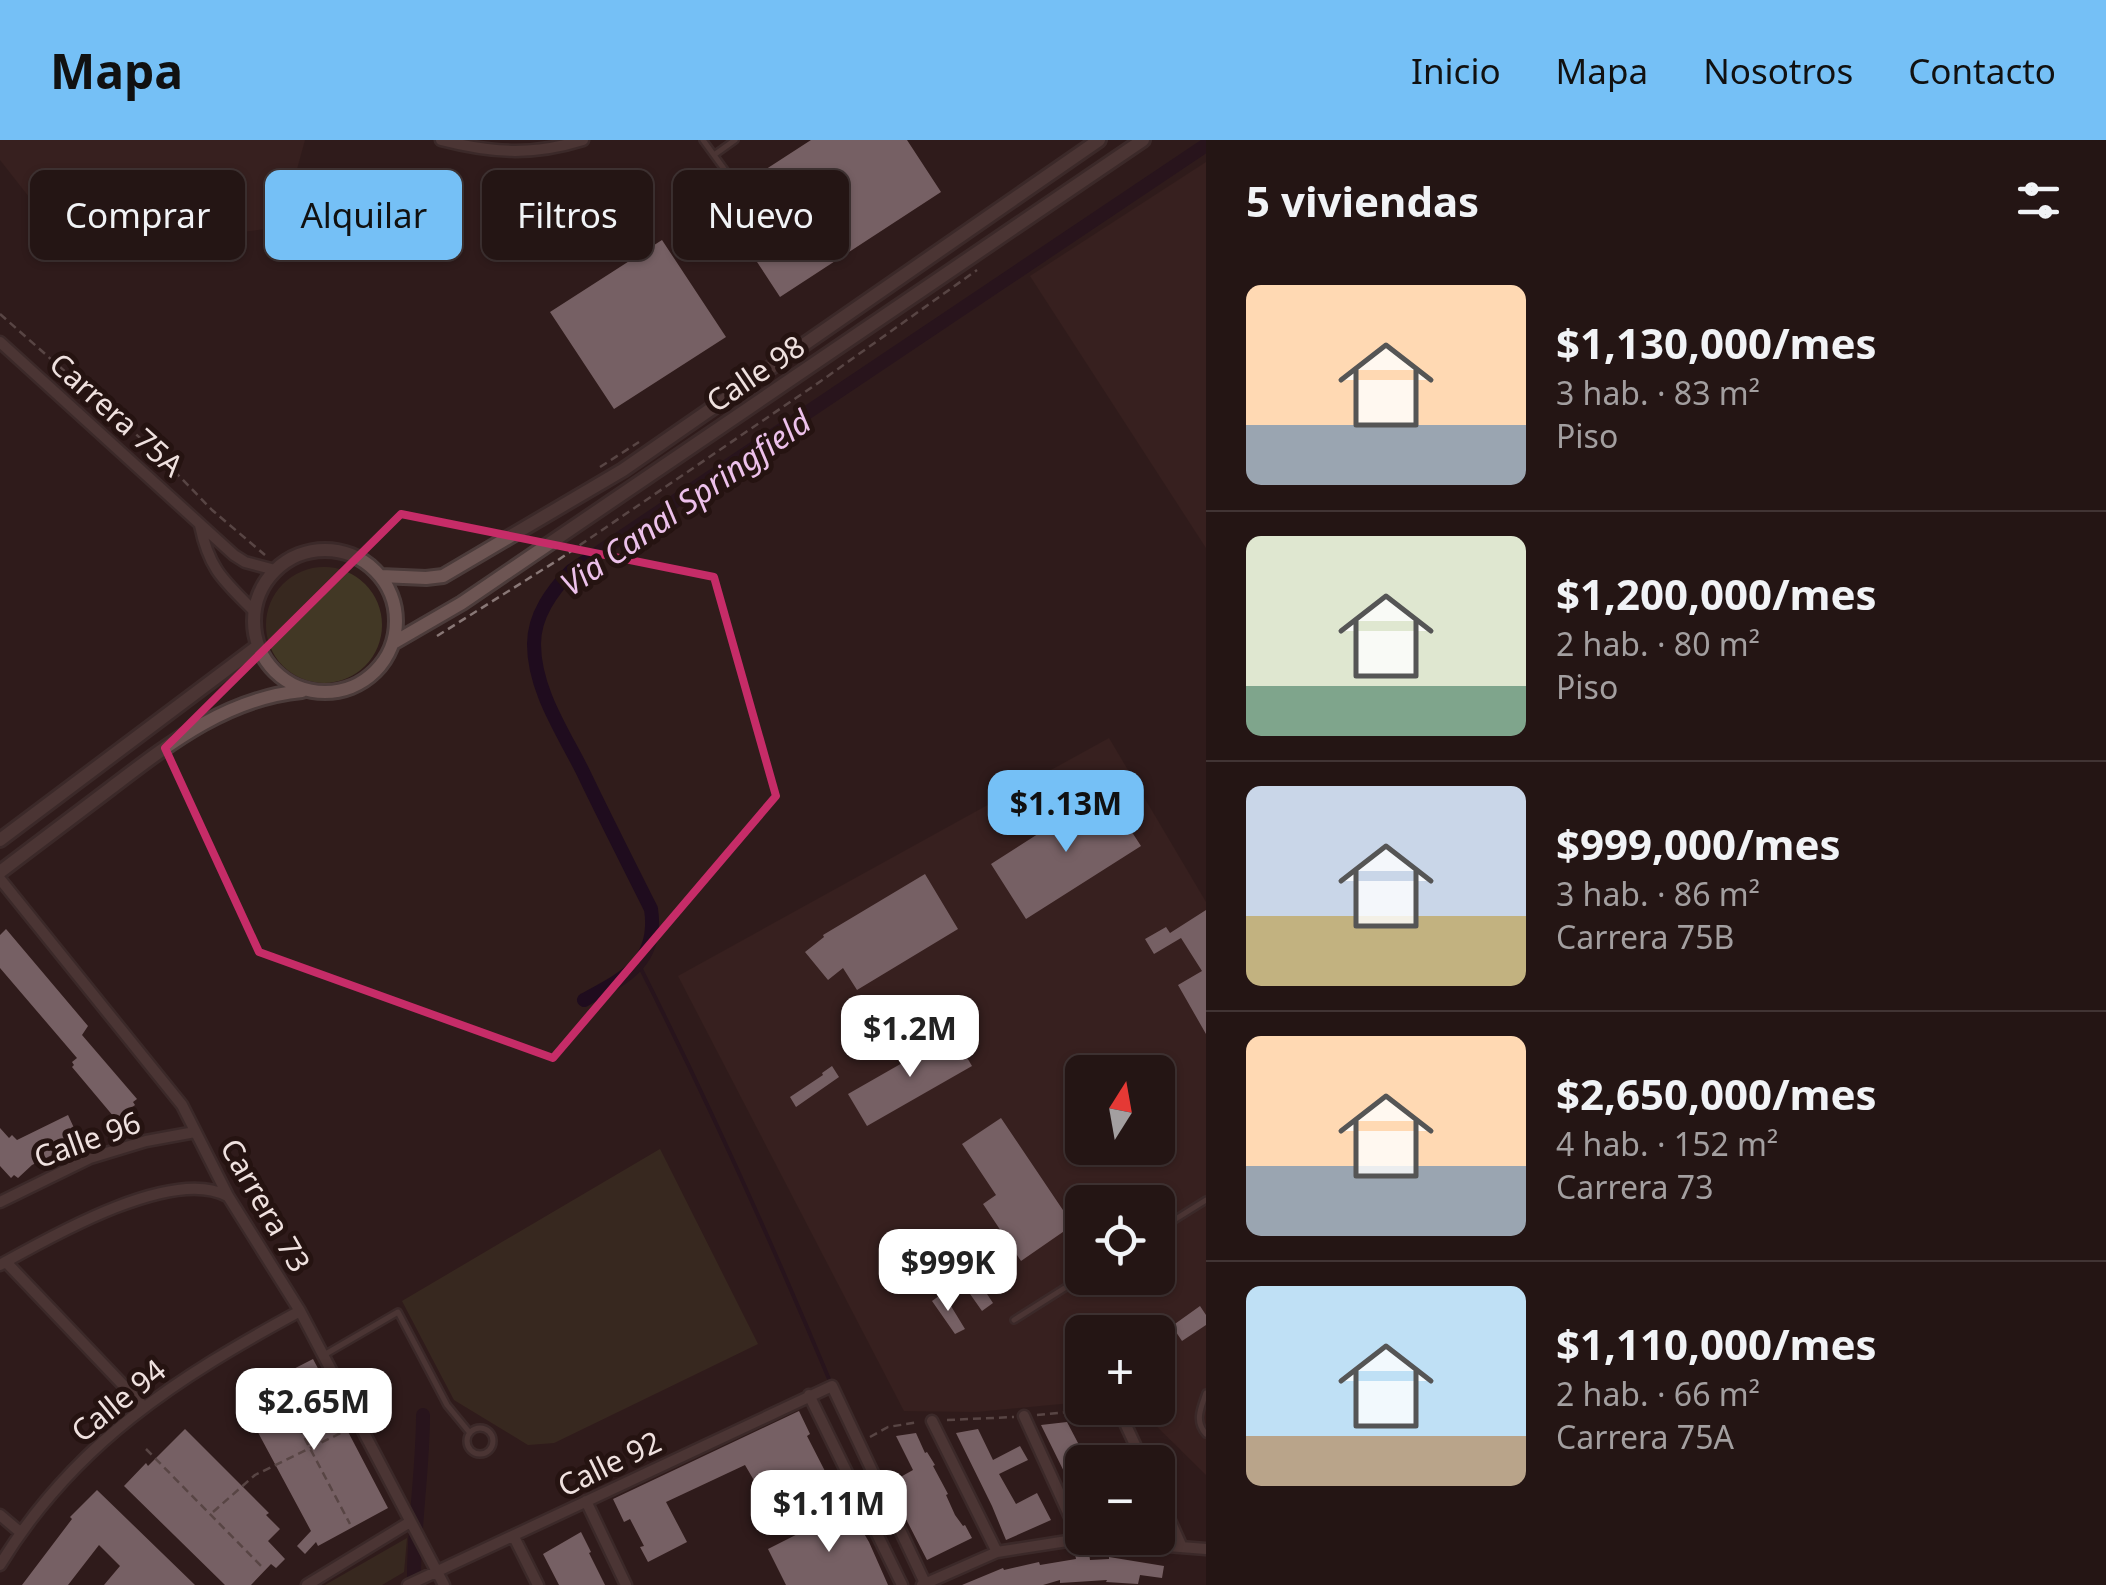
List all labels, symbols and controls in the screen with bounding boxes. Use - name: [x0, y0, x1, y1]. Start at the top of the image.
- text: Mapa: [50, 38, 183, 103]
- text: Inicio: [1411, 47, 1501, 94]
- text: Mapa: [1556, 47, 1648, 94]
- text: Nosotros: [1703, 47, 1853, 94]
- text: Contacto: [1908, 47, 2056, 94]
- chip: Comprar: [30, 170, 245, 260]
- chip: Alquilar: [265, 170, 462, 260]
- chip: Filtros: [482, 170, 653, 260]
- chip: Nuevo: [673, 170, 849, 260]
- text: 5 viviendas: [1246, 172, 1479, 229]
- icon: filters: [2011, 173, 2066, 228]
- text: $1,130,000/mes: [1556, 314, 1877, 371]
- street label: Calle 98: [698, 325, 812, 421]
- icon: home: [1326, 325, 1446, 445]
- street label: Carrera 75A: [41, 343, 193, 486]
- text: 3 hab. · 83 m²: [1556, 371, 1760, 414]
- water label: Via Canal Springfield: [551, 398, 820, 605]
- text: Piso: [1556, 414, 1618, 457]
- text: $1,200,000/mes: [1556, 565, 1877, 622]
- icon: home: [1326, 576, 1446, 696]
- text: 2 hab. · 80 m²: [1556, 622, 1760, 665]
- text: Piso: [1556, 665, 1618, 708]
- pin: $1.13M: [985, 770, 1147, 855]
- text: $1.13M: [1010, 781, 1122, 824]
- text: $999,000/mes: [1556, 815, 1841, 872]
- icon: home: [1326, 826, 1446, 946]
- text: 3 hab. · 86 m²: [1556, 872, 1760, 915]
- text: Carrera 75B: [1556, 915, 1734, 958]
- pin: $1.2M: [840, 995, 980, 1080]
- text: $1.2M: [863, 1006, 957, 1049]
- north arrow: [1065, 1055, 1175, 1165]
- map controls: [1065, 1055, 1175, 1555]
- text: $2,650,000/mes: [1556, 1065, 1877, 1122]
- icon: home: [1326, 1076, 1446, 1196]
- street label: Calle 96: [28, 1101, 146, 1177]
- text: 4 hab. · 152 m²: [1556, 1122, 1778, 1165]
- street label: Carrera 73: [211, 1131, 321, 1279]
- text: Carrera 73: [1556, 1165, 1713, 1208]
- button: locate: [1065, 1185, 1175, 1295]
- pin: $999K: [878, 1229, 1018, 1314]
- text: $999K: [901, 1240, 995, 1283]
- button: +: [1065, 1315, 1175, 1425]
- text: $1,110,000/mes: [1556, 1315, 1877, 1372]
- icon: home: [1326, 1326, 1446, 1446]
- street label: Calle 94: [62, 1349, 174, 1451]
- pin: $2.65M: [233, 1368, 395, 1453]
- text: 2 hab. · 66 m²: [1556, 1372, 1760, 1415]
- text: $2.65M: [258, 1379, 370, 1422]
- text: Carrera 75A: [1556, 1415, 1734, 1458]
- street label: Calle 92: [550, 1420, 668, 1506]
- button: −: [1065, 1445, 1175, 1555]
- pin: $1.11M: [748, 1470, 910, 1555]
- text: $1.11M: [773, 1481, 885, 1524]

